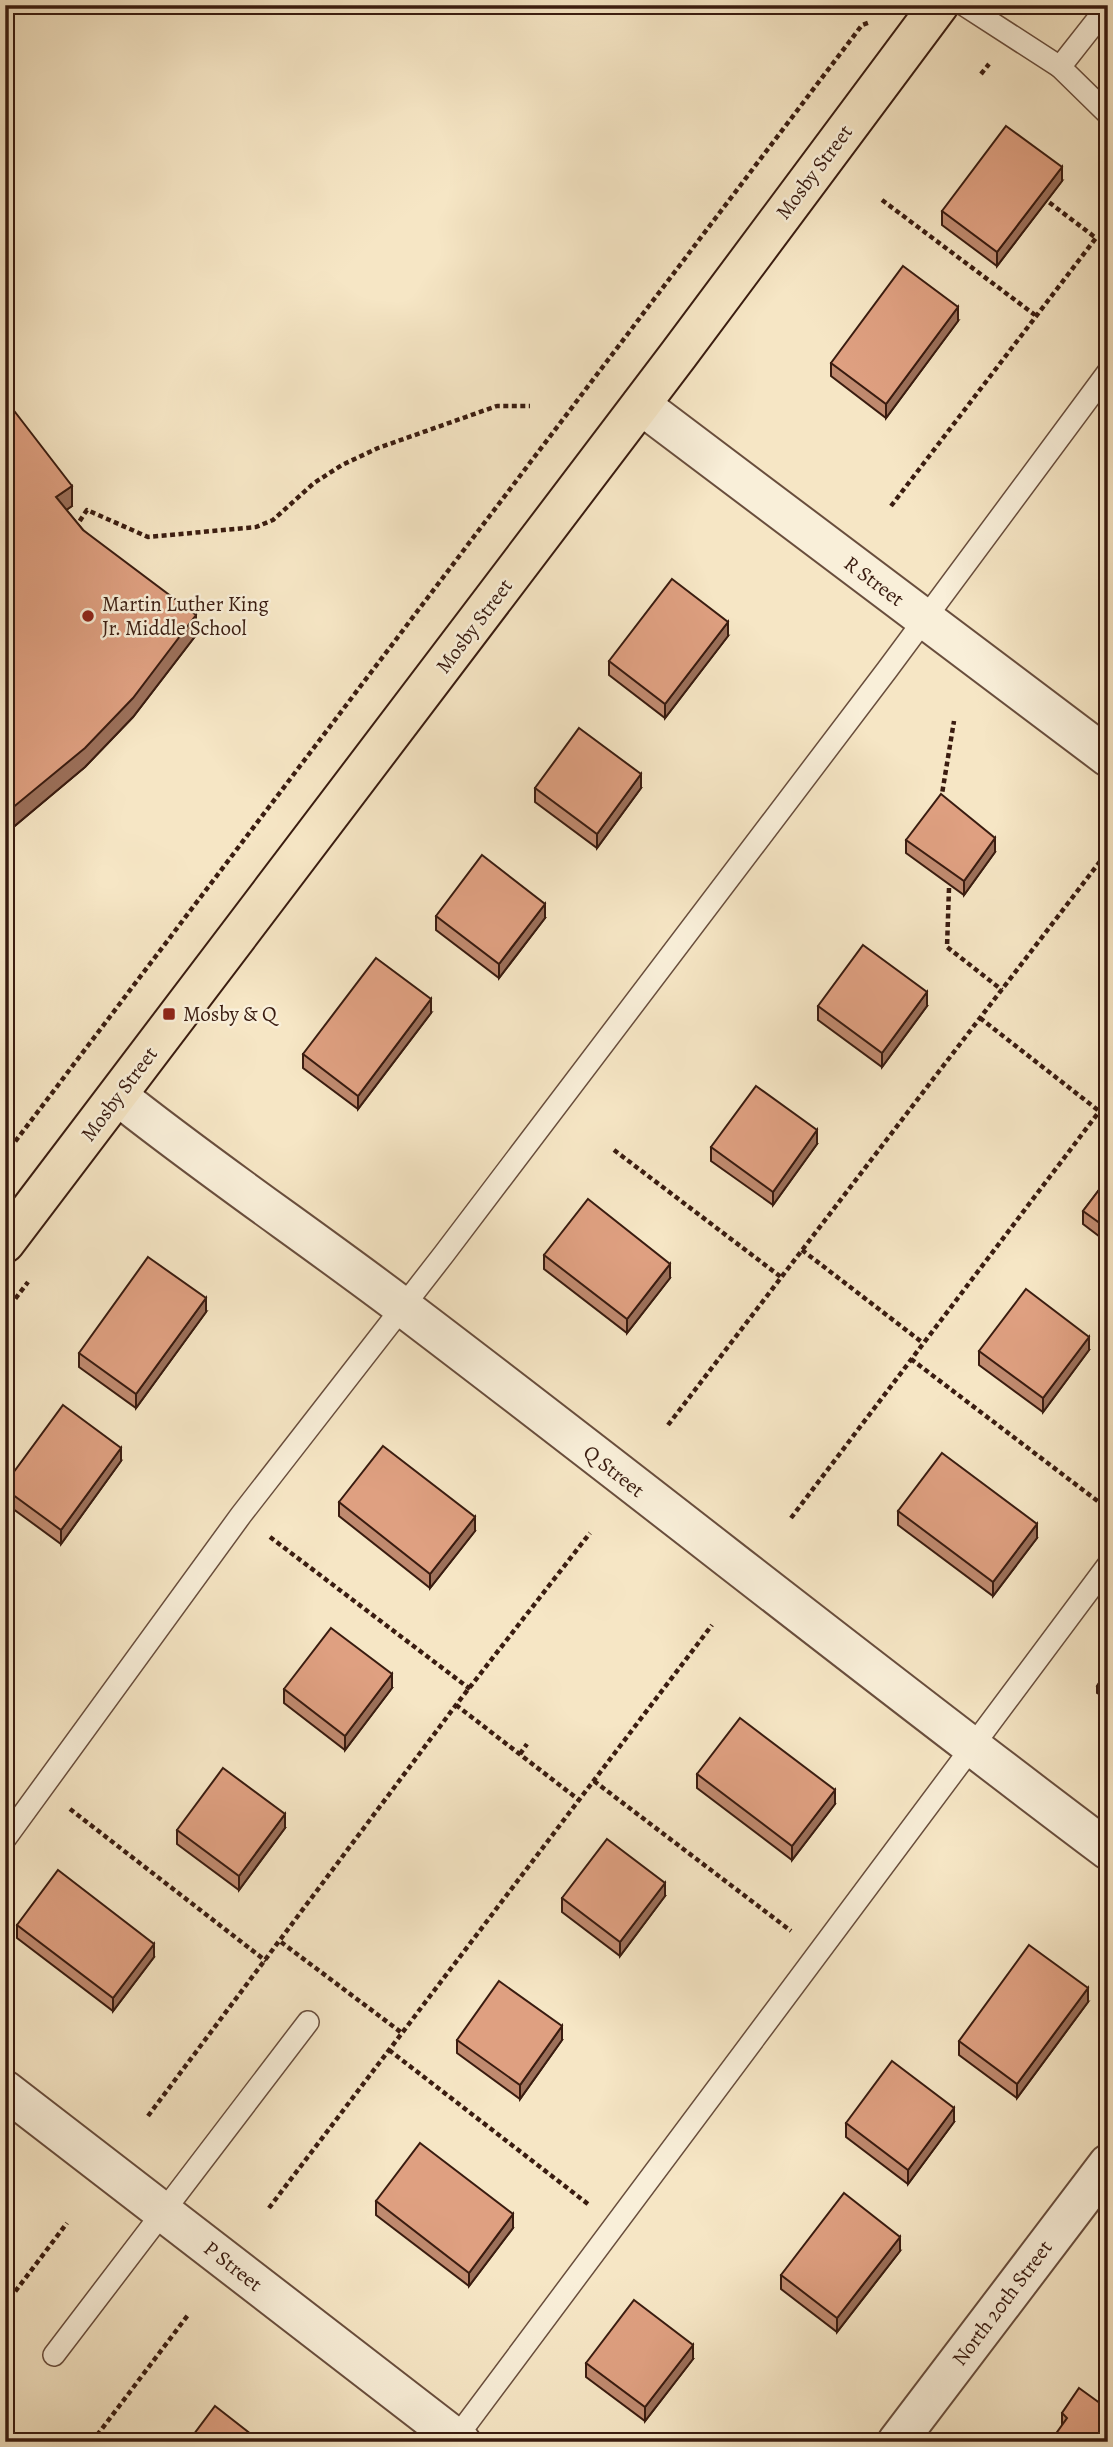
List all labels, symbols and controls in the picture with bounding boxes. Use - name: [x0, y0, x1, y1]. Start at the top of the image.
- street label: Mosby Street: [769, 119, 859, 225]
- street label: R Street: [838, 549, 910, 613]
- street label: Mosby Street: [429, 573, 519, 679]
- place label: Martin Luther King Jr. Middle School: [102, 590, 269, 642]
- marker: Martin Luther King Jr. Middle School: [80, 608, 96, 624]
- place label: Mosby & Q: [183, 1000, 279, 1028]
- marker: Mosby & Q: [161, 1006, 177, 1022]
- street label: Mosby Street: [74, 1041, 164, 1147]
- street label: Q Street: [578, 1438, 650, 1504]
- street label: P Street: [198, 2234, 268, 2298]
- street label: North 20th Street: [946, 2234, 1059, 2372]

